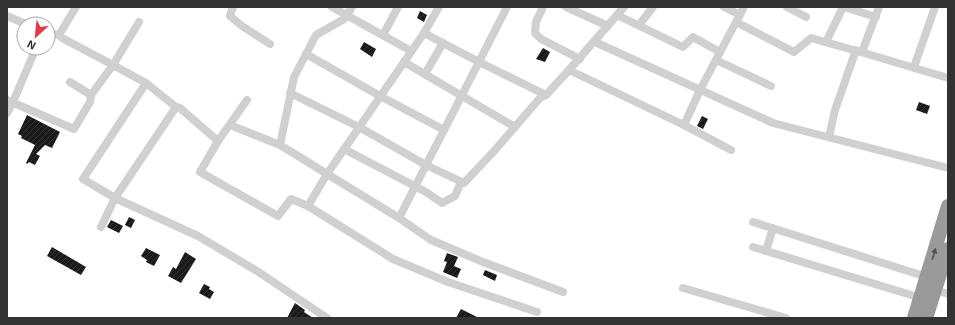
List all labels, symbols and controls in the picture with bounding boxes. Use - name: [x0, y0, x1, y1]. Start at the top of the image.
- north arrow: [16, 16, 56, 56]
- text: N: [25, 38, 38, 53]
- one-way arrow: [931, 248, 937, 260]

